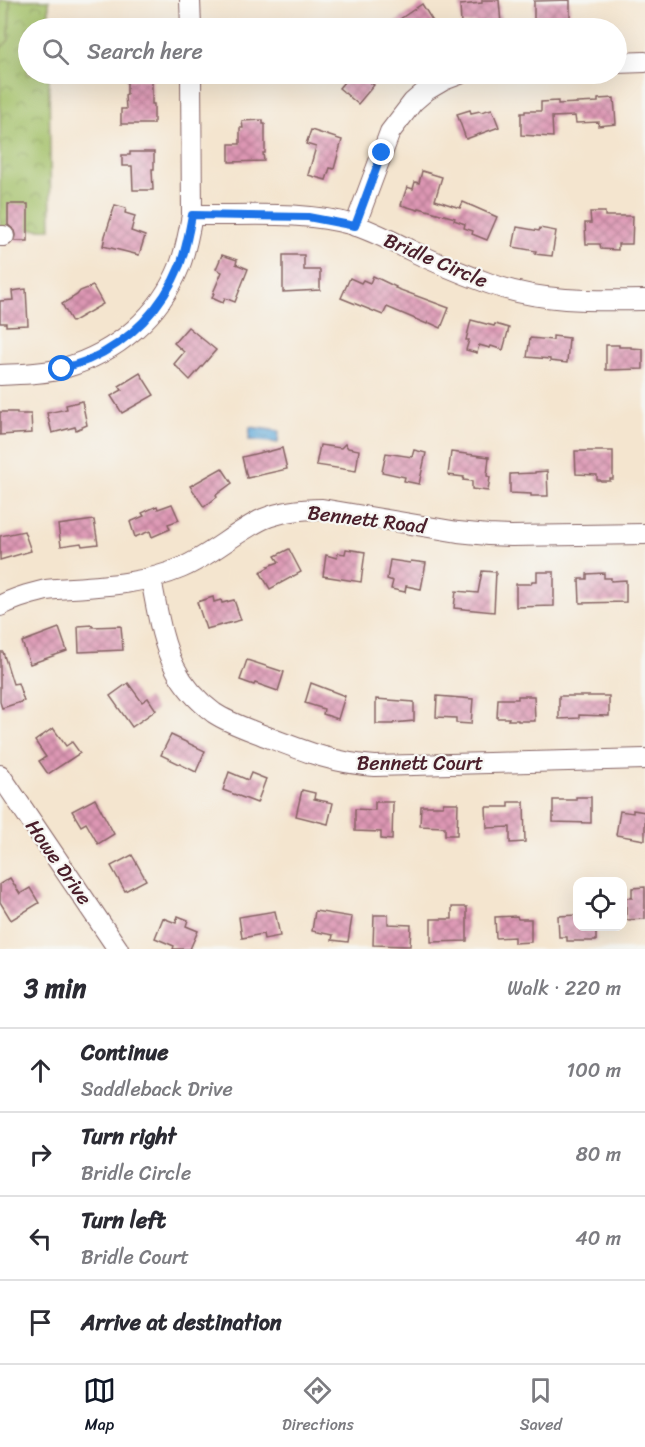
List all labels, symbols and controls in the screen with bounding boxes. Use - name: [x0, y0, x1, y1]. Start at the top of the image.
- search box: [18, 18, 627, 84]
- text: Search here: [87, 32, 203, 71]
- icon: search: [39, 35, 72, 68]
- route end: [368, 139, 394, 165]
- street label: Bridle Circle: [378, 223, 493, 298]
- route start: [48, 355, 74, 381]
- street label: Bennett Road: [306, 495, 430, 544]
- street label: Bennett Court: [357, 746, 484, 781]
- street label: Howe Drive: [16, 812, 101, 913]
- map controls: [573, 877, 627, 931]
- button: locate: [573, 877, 627, 931]
- text: 3 min: [24, 965, 86, 1011]
- text: Walk · 220 m: [507, 971, 621, 1006]
- text: Continue: [81, 1033, 169, 1072]
- text: 100 m: [567, 1053, 621, 1088]
- icon: ahead: [24, 1054, 57, 1087]
- text: Saddleback Drive: [81, 1072, 233, 1107]
- text: Turn right: [81, 1117, 176, 1156]
- text: 80 m: [576, 1137, 621, 1172]
- icon: right: [24, 1138, 57, 1171]
- text: Bridle Circle: [81, 1156, 191, 1191]
- text: Turn left: [81, 1201, 166, 1240]
- text: 40 m: [575, 1221, 621, 1256]
- icon: left: [24, 1222, 57, 1255]
- text: Bridle Court: [81, 1240, 189, 1275]
- text: Arrive at destination: [81, 1303, 282, 1342]
- icon: arrive: [24, 1306, 57, 1339]
- tab: Map: [83, 1374, 116, 1439]
- tab: Directions: [282, 1374, 354, 1439]
- tab: Saved: [520, 1374, 562, 1439]

